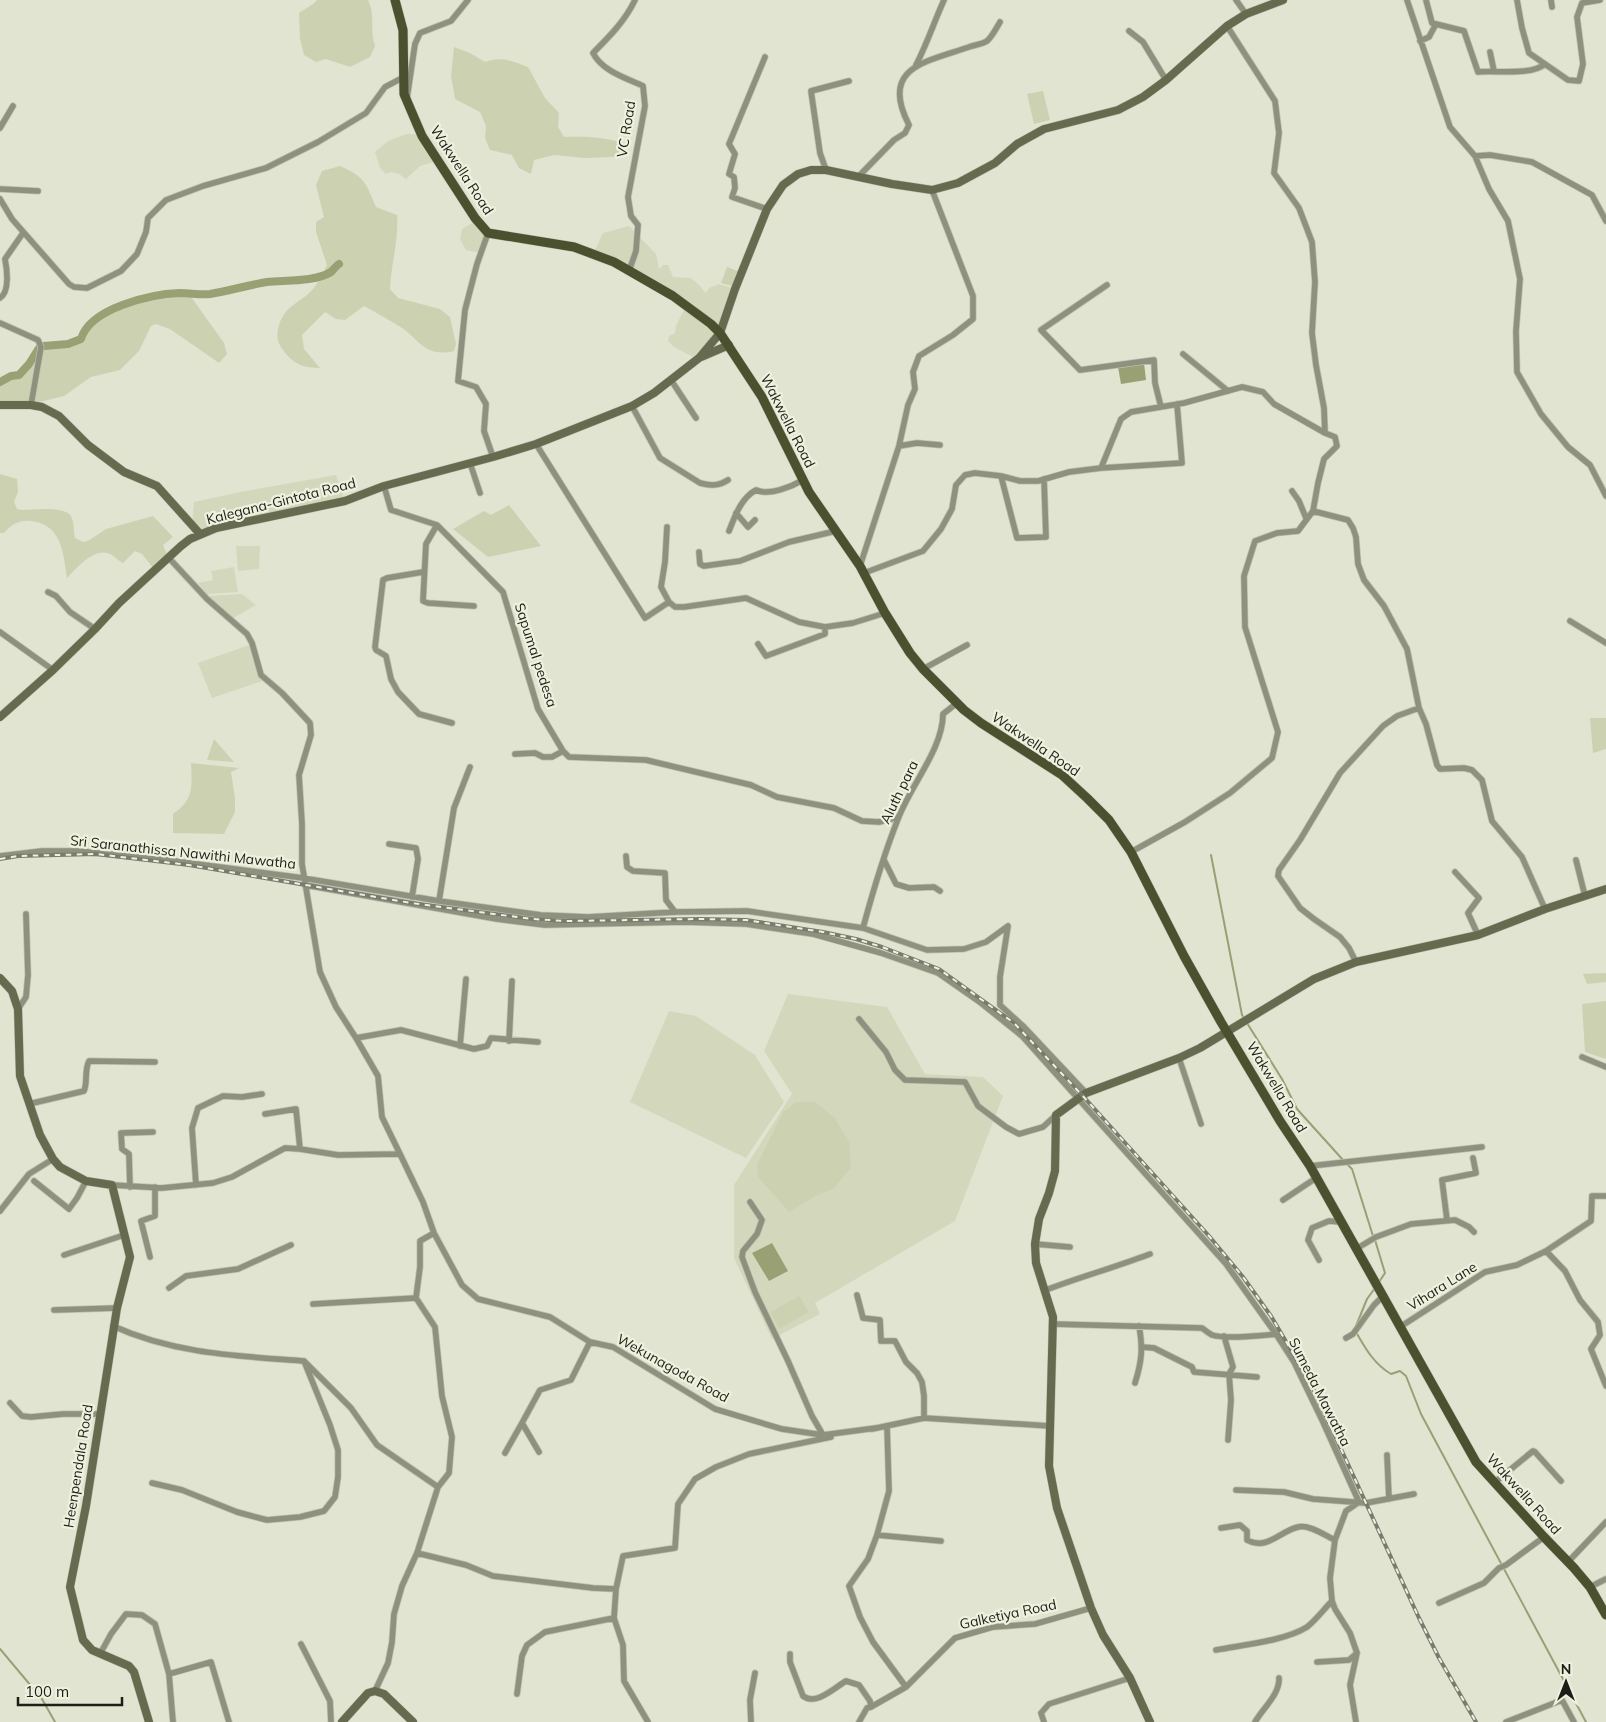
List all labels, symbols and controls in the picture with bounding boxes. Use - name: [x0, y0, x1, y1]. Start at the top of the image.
- street label: VC Road: [613, 99, 639, 159]
- street label: Wakwella Road: [426, 122, 498, 218]
- street label: Wakwella Road: [757, 371, 819, 471]
- street label: Kalegana-Gintota Road: [204, 474, 358, 528]
- street label: Sapumal pedesa: [511, 601, 561, 709]
- street label: Wakwella Road: [988, 708, 1084, 780]
- street label: Aluth para: [876, 757, 922, 827]
- street label: Sri Saranathissa Nawithi Mawatha: [69, 831, 297, 873]
- street label: Wakwella Road: [1243, 1038, 1311, 1136]
- street label: Vihara Lane: [1404, 1258, 1480, 1314]
- street label: Wekunagoda Road: [614, 1330, 732, 1406]
- street label: Sumeda Mawatha: [1285, 1335, 1355, 1449]
- street label: Heenpendala Road: [59, 1403, 97, 1529]
- street label: Wakwella Road: [1483, 1450, 1565, 1538]
- street label: Galketiya Road: [958, 1595, 1058, 1633]
- north arrow: [1541, 1657, 1591, 1707]
- text: N: [1561, 1660, 1571, 1678]
- scale bar: [18, 1674, 121, 1706]
- text: 100 m: [25, 1682, 69, 1701]

